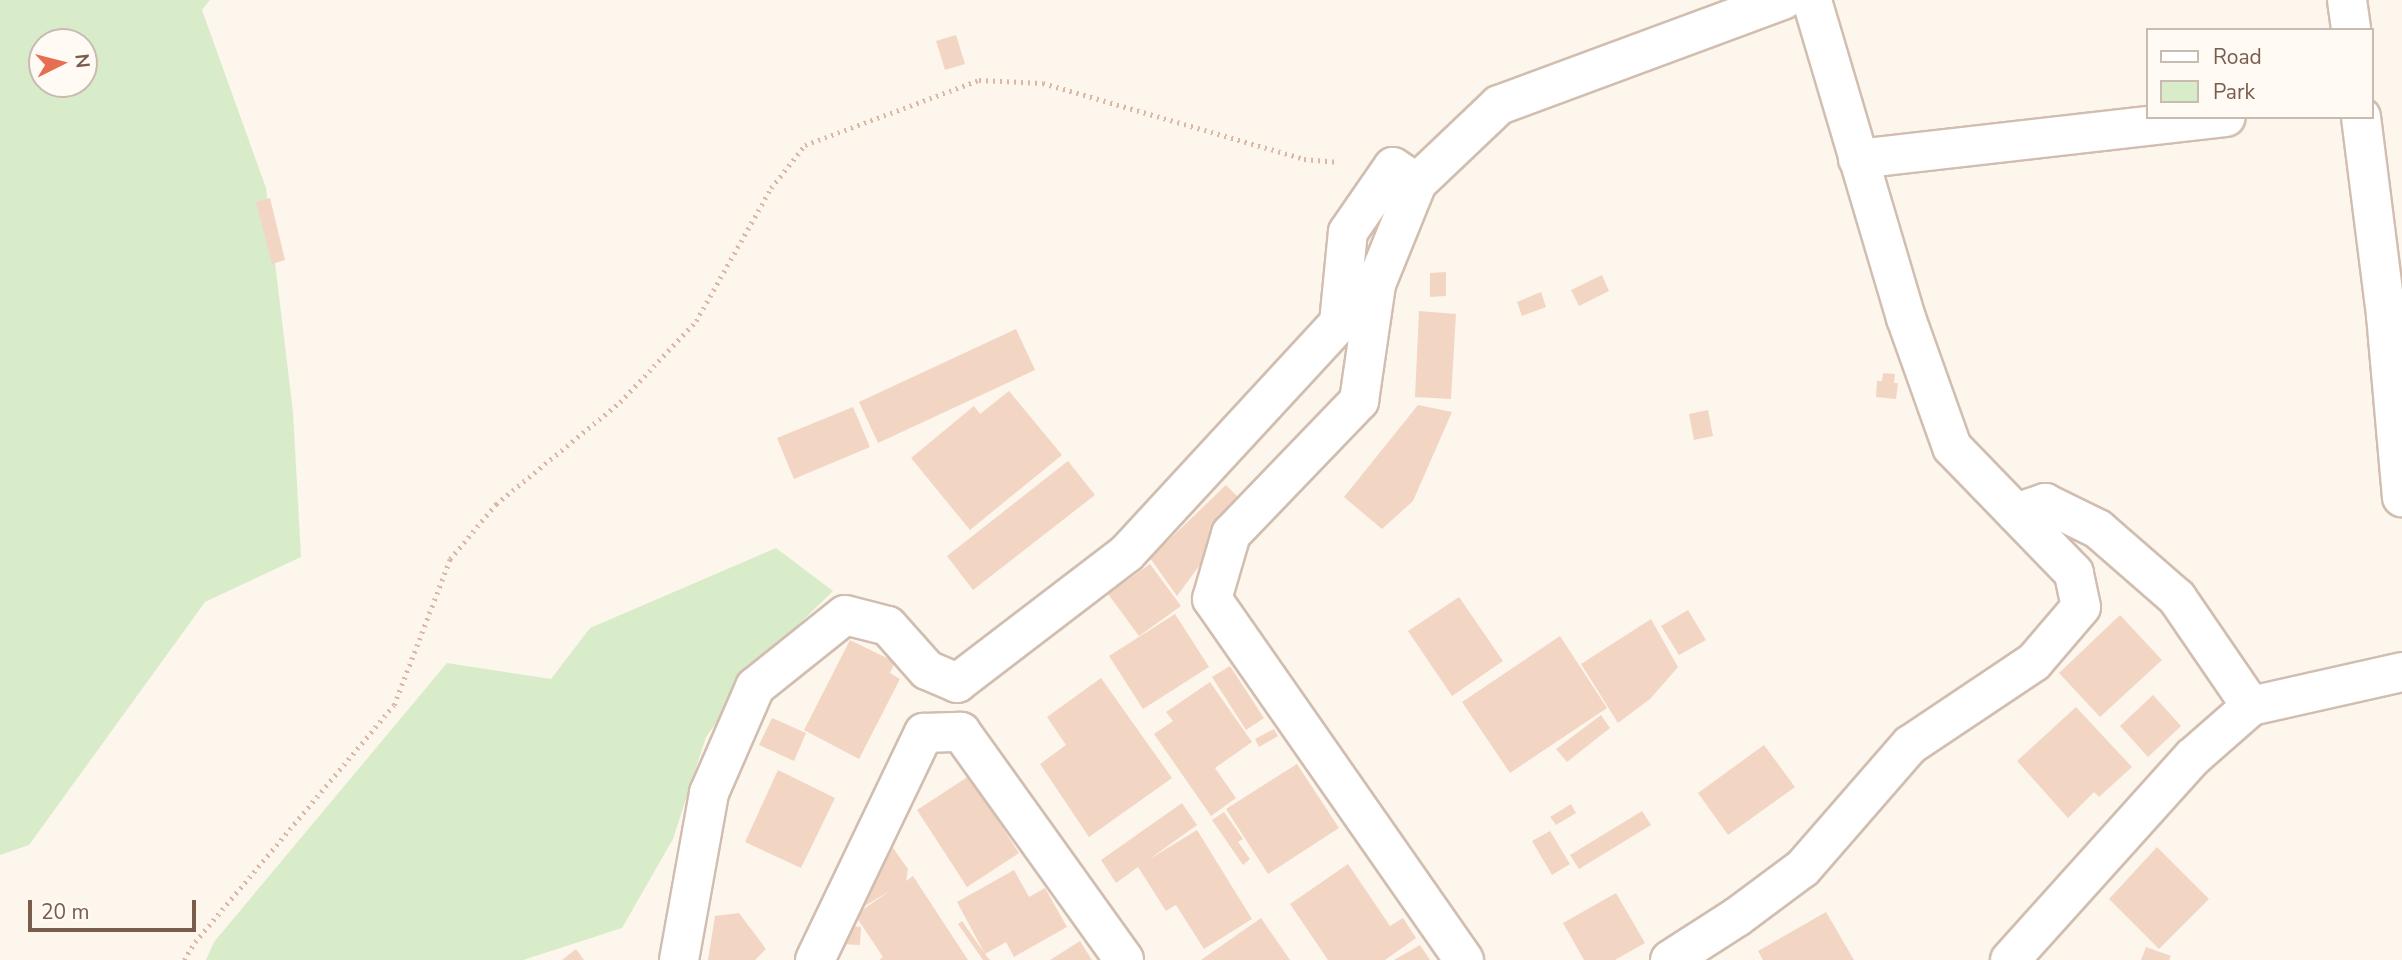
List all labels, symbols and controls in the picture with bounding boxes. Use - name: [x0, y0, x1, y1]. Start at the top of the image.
- north arrow: [28, 28, 98, 98]
- legend: [2146, 28, 2374, 119]
- text: Road: [2213, 43, 2262, 71]
- text: N: [68, 53, 96, 69]
- text: Park: [2213, 78, 2255, 106]
- scale bar: [32, 886, 200, 930]
- text: 20 m: [41, 898, 90, 926]

